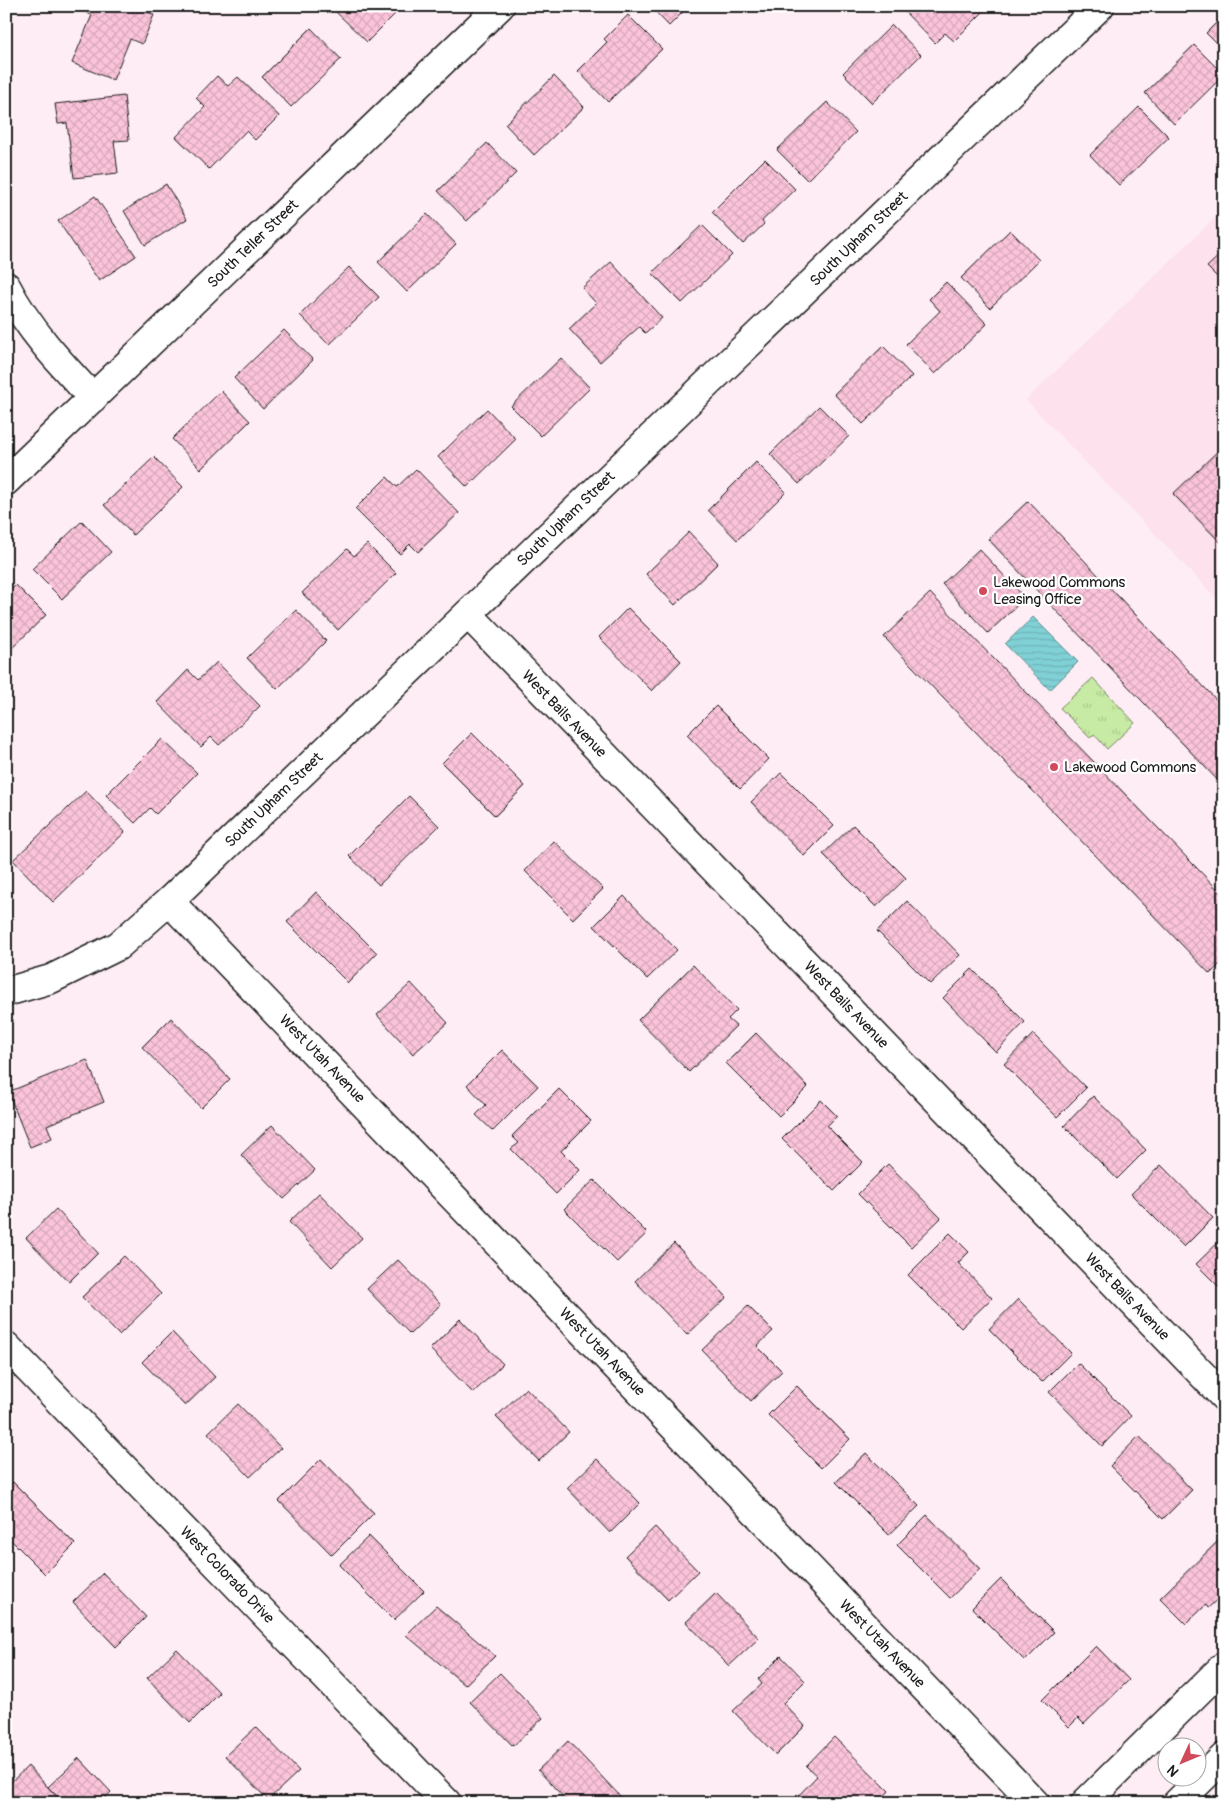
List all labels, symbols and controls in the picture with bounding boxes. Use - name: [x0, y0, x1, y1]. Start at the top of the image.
- street label: South Upham Street: [806, 187, 913, 291]
- street label: South Teller Street: [203, 195, 303, 292]
- street label: South Upham Street: [513, 467, 620, 571]
- place label: Lakewood Commons Leasing Office: [993, 573, 1126, 609]
- marker: Lakewood Commons Leasing Office: [977, 585, 989, 597]
- street label: West Bails Avenue: [518, 666, 611, 762]
- street label: South Upham Street: [221, 748, 328, 852]
- place label: Lakewood Commons: [1064, 758, 1197, 777]
- marker: Lakewood Commons: [1048, 761, 1060, 773]
- street label: West Bails Avenue: [800, 957, 893, 1053]
- street label: West Utah Avenue: [275, 1011, 369, 1108]
- street label: West Bails Avenue: [1081, 1249, 1174, 1345]
- street label: West Utah Avenue: [555, 1304, 649, 1401]
- street label: West Colorado Drive: [176, 1522, 279, 1628]
- street label: West Utah Avenue: [835, 1596, 929, 1693]
- north arrow: [1158, 1736, 1208, 1786]
- text: N: [1164, 1761, 1182, 1780]

